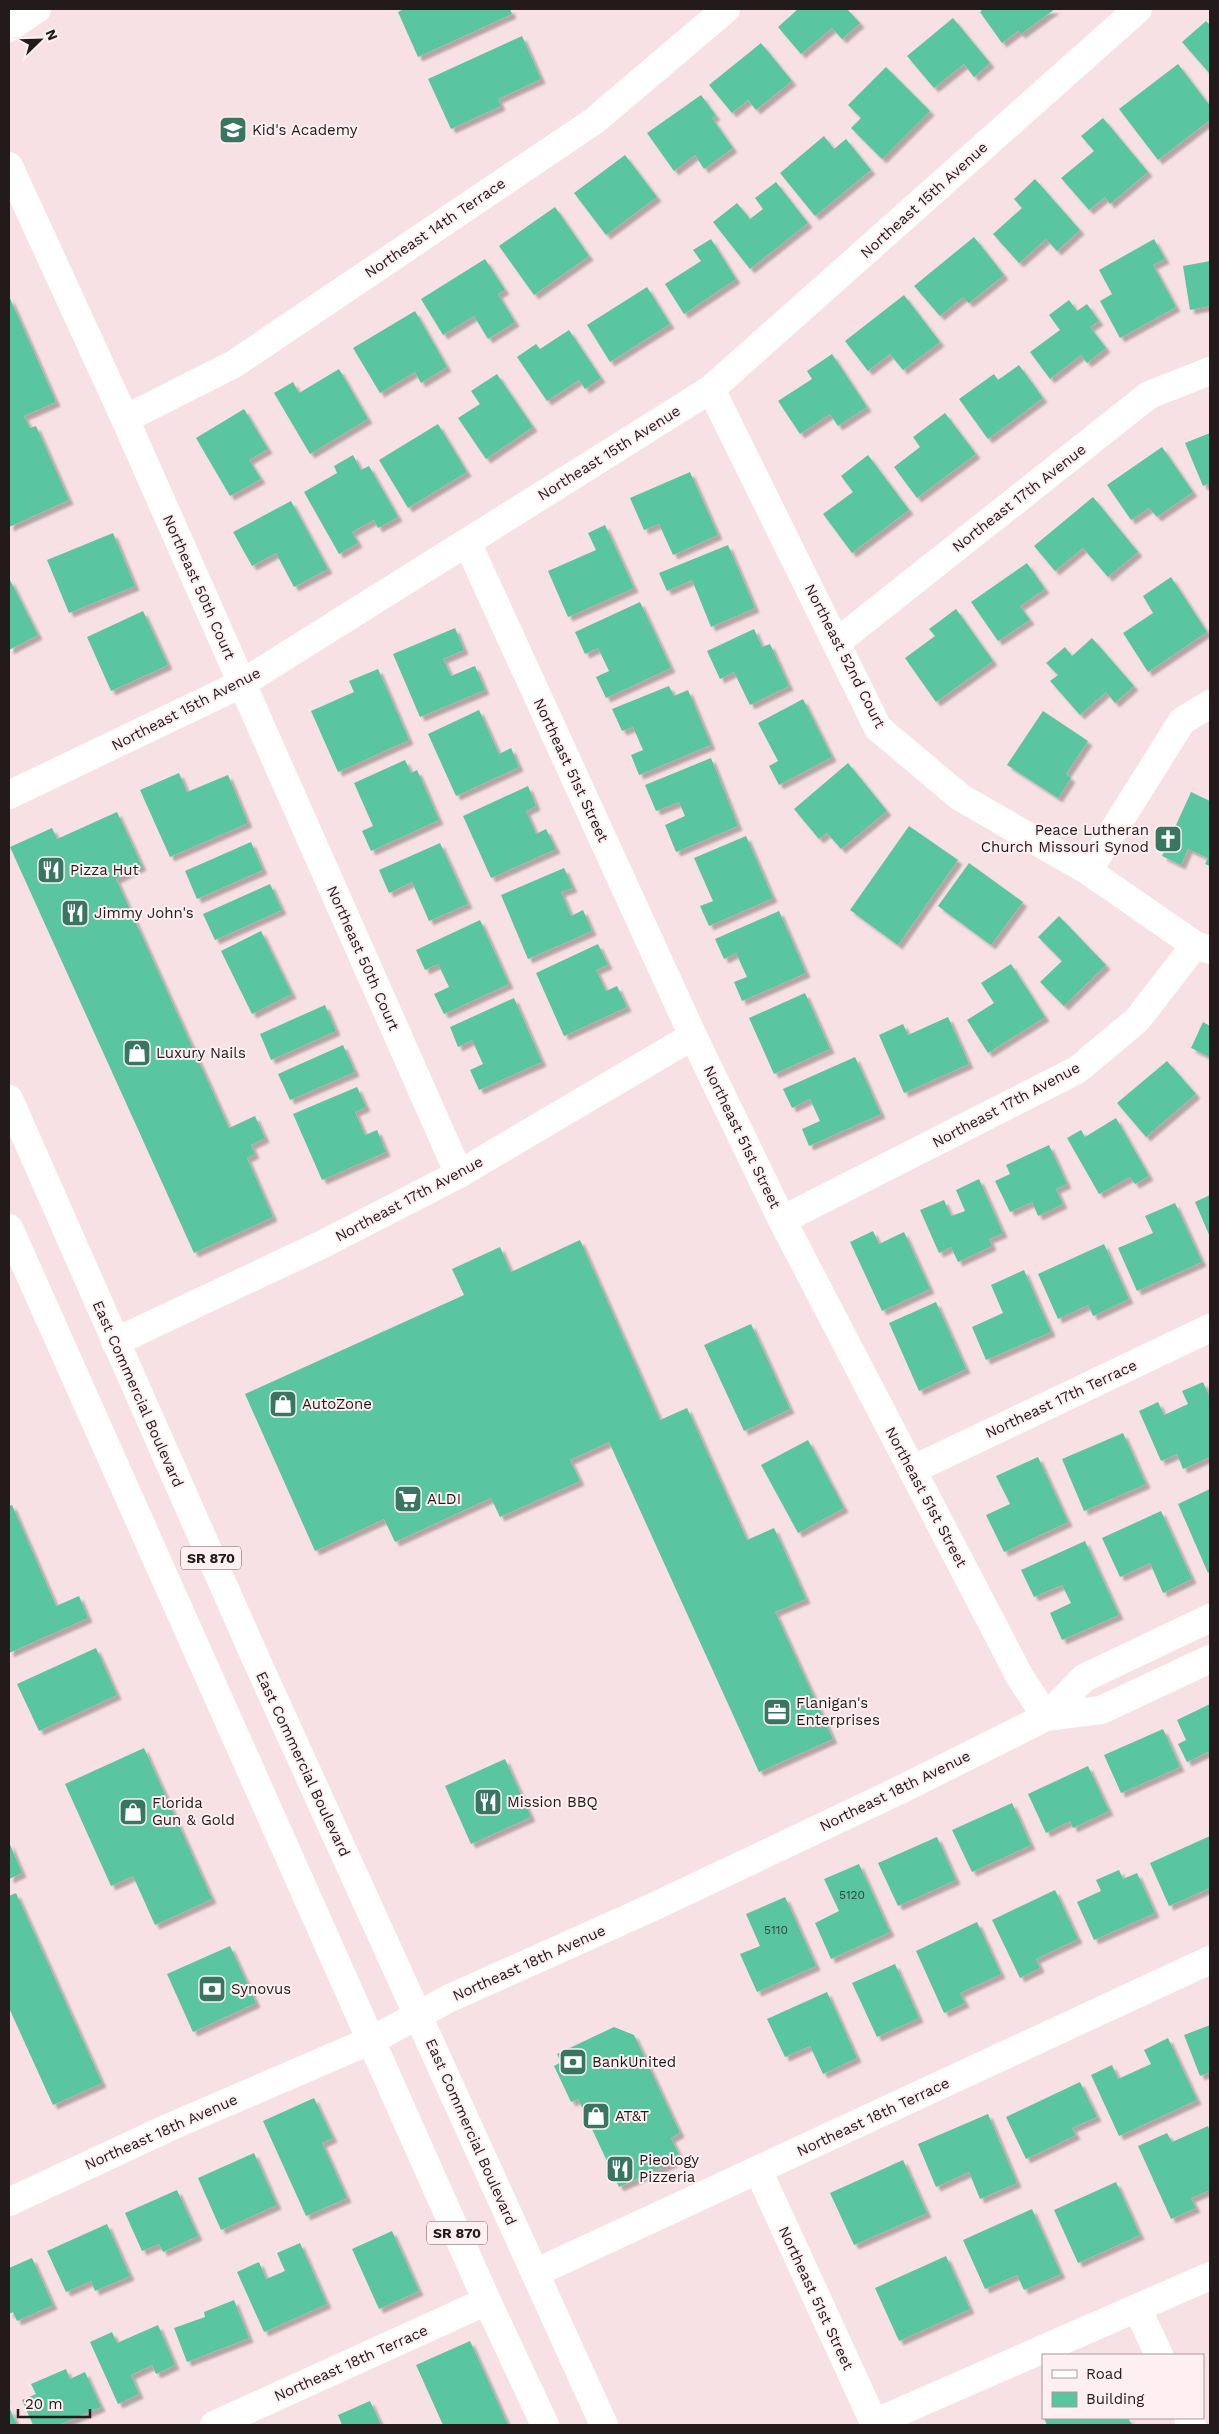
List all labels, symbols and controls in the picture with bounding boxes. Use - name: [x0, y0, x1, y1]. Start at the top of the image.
- north arrow: [15, 15, 65, 65]
- text: N: [43, 27, 61, 43]
- school or university icon: Kid's Academy: [218, 115, 248, 145]
- place label: Kid's Academy: [252, 121, 358, 139]
- street label: Northeast 15th Avenue: [857, 138, 991, 262]
- street label: Northeast 14th Terrace: [361, 174, 509, 282]
- street label: Northeast 15th Avenue: [534, 402, 684, 504]
- street label: Northeast 17th Avenue: [949, 440, 1089, 556]
- street label: Northeast 50th Court: [159, 512, 239, 663]
- street label: Northeast 52nd Court: [801, 581, 890, 732]
- street label: Northeast 15th Avenue: [108, 664, 264, 754]
- street label: Northeast 51st Street: [530, 695, 613, 845]
- place label: Peace Lutheran Church Missouri Synod: [981, 821, 1149, 856]
- church icon: Peace Lutheran Church Missouri Synod: [1153, 824, 1183, 854]
- restaurant icon: Pizza Hut: [36, 855, 66, 885]
- place label: Pizza Hut: [70, 861, 140, 879]
- street label: Northeast 50th Court: [323, 883, 403, 1034]
- restaurant icon: Jimmy John's: [60, 898, 90, 928]
- place label: Jimmy John's: [94, 904, 194, 922]
- shop icon: Luxury Nails: [122, 1038, 152, 1068]
- place label: Luxury Nails: [156, 1044, 246, 1062]
- street label: Northeast 17th Avenue: [929, 1058, 1083, 1152]
- street label: Northeast 51st Street: [700, 1063, 785, 1212]
- street label: Northeast 17th Avenue: [332, 1152, 486, 1246]
- street label: East Commercial Boulevard: [89, 1298, 187, 1490]
- street label: Northeast 17th Terrace: [982, 1356, 1140, 1442]
- shop icon: AutoZone: [268, 1389, 298, 1419]
- place label: AutoZone: [302, 1395, 372, 1413]
- street label: Northeast 51st Street: [881, 1424, 971, 1571]
- supermarket icon: ALDI: [393, 1484, 423, 1514]
- place label: ALDI: [427, 1490, 461, 1508]
- road number: SR 870: [181, 1546, 241, 1570]
- street label: East Commercial Boulevard: [252, 1669, 354, 1859]
- place label: Flanigan's Enterprises: [796, 1694, 880, 1729]
- office icon: Flanigan's Enterprises: [762, 1697, 792, 1727]
- street label: Northeast 18th Avenue: [817, 1747, 973, 1835]
- restaurant icon: Mission BBQ: [473, 1787, 503, 1817]
- place label: Mission BBQ: [507, 1793, 598, 1811]
- place label: Florida Gun & Gold: [152, 1794, 235, 1829]
- shop icon: Florida Gun & Gold: [118, 1797, 148, 1827]
- house number: 5120: [839, 1888, 865, 1902]
- street label: Northeast 18th Avenue: [450, 1921, 608, 2005]
- house number: 5110: [764, 1923, 788, 1937]
- bank icon: Synovus: [197, 1974, 227, 2004]
- place label: Synovus: [231, 1980, 291, 1998]
- street label: East Commercial Boulevard: [422, 2036, 520, 2228]
- bank icon: BankUnited: [558, 2047, 588, 2077]
- place label: BankUnited: [592, 2053, 676, 2071]
- street label: Northeast 18th Terrace: [794, 2074, 952, 2160]
- street label: Northeast 18th Avenue: [82, 2090, 240, 2174]
- shop icon: AT&T: [581, 2101, 611, 2131]
- place label: AT&T: [615, 2107, 649, 2125]
- place label: Pieology Pizzeria: [639, 2151, 699, 2186]
- restaurant icon: Pieology Pizzeria: [605, 2154, 635, 2184]
- road number: SR 870: [427, 2222, 487, 2244]
- street label: Northeast 51st Street: [775, 2223, 858, 2373]
- street label: Northeast 18th Terrace: [271, 2321, 431, 2405]
- legend: [1042, 2354, 1204, 2419]
- text: Road: [1086, 2365, 1123, 2383]
- scale bar: [18, 2386, 90, 2418]
- text: Building: [1086, 2390, 1144, 2408]
- text: 20 m: [25, 2395, 63, 2413]

